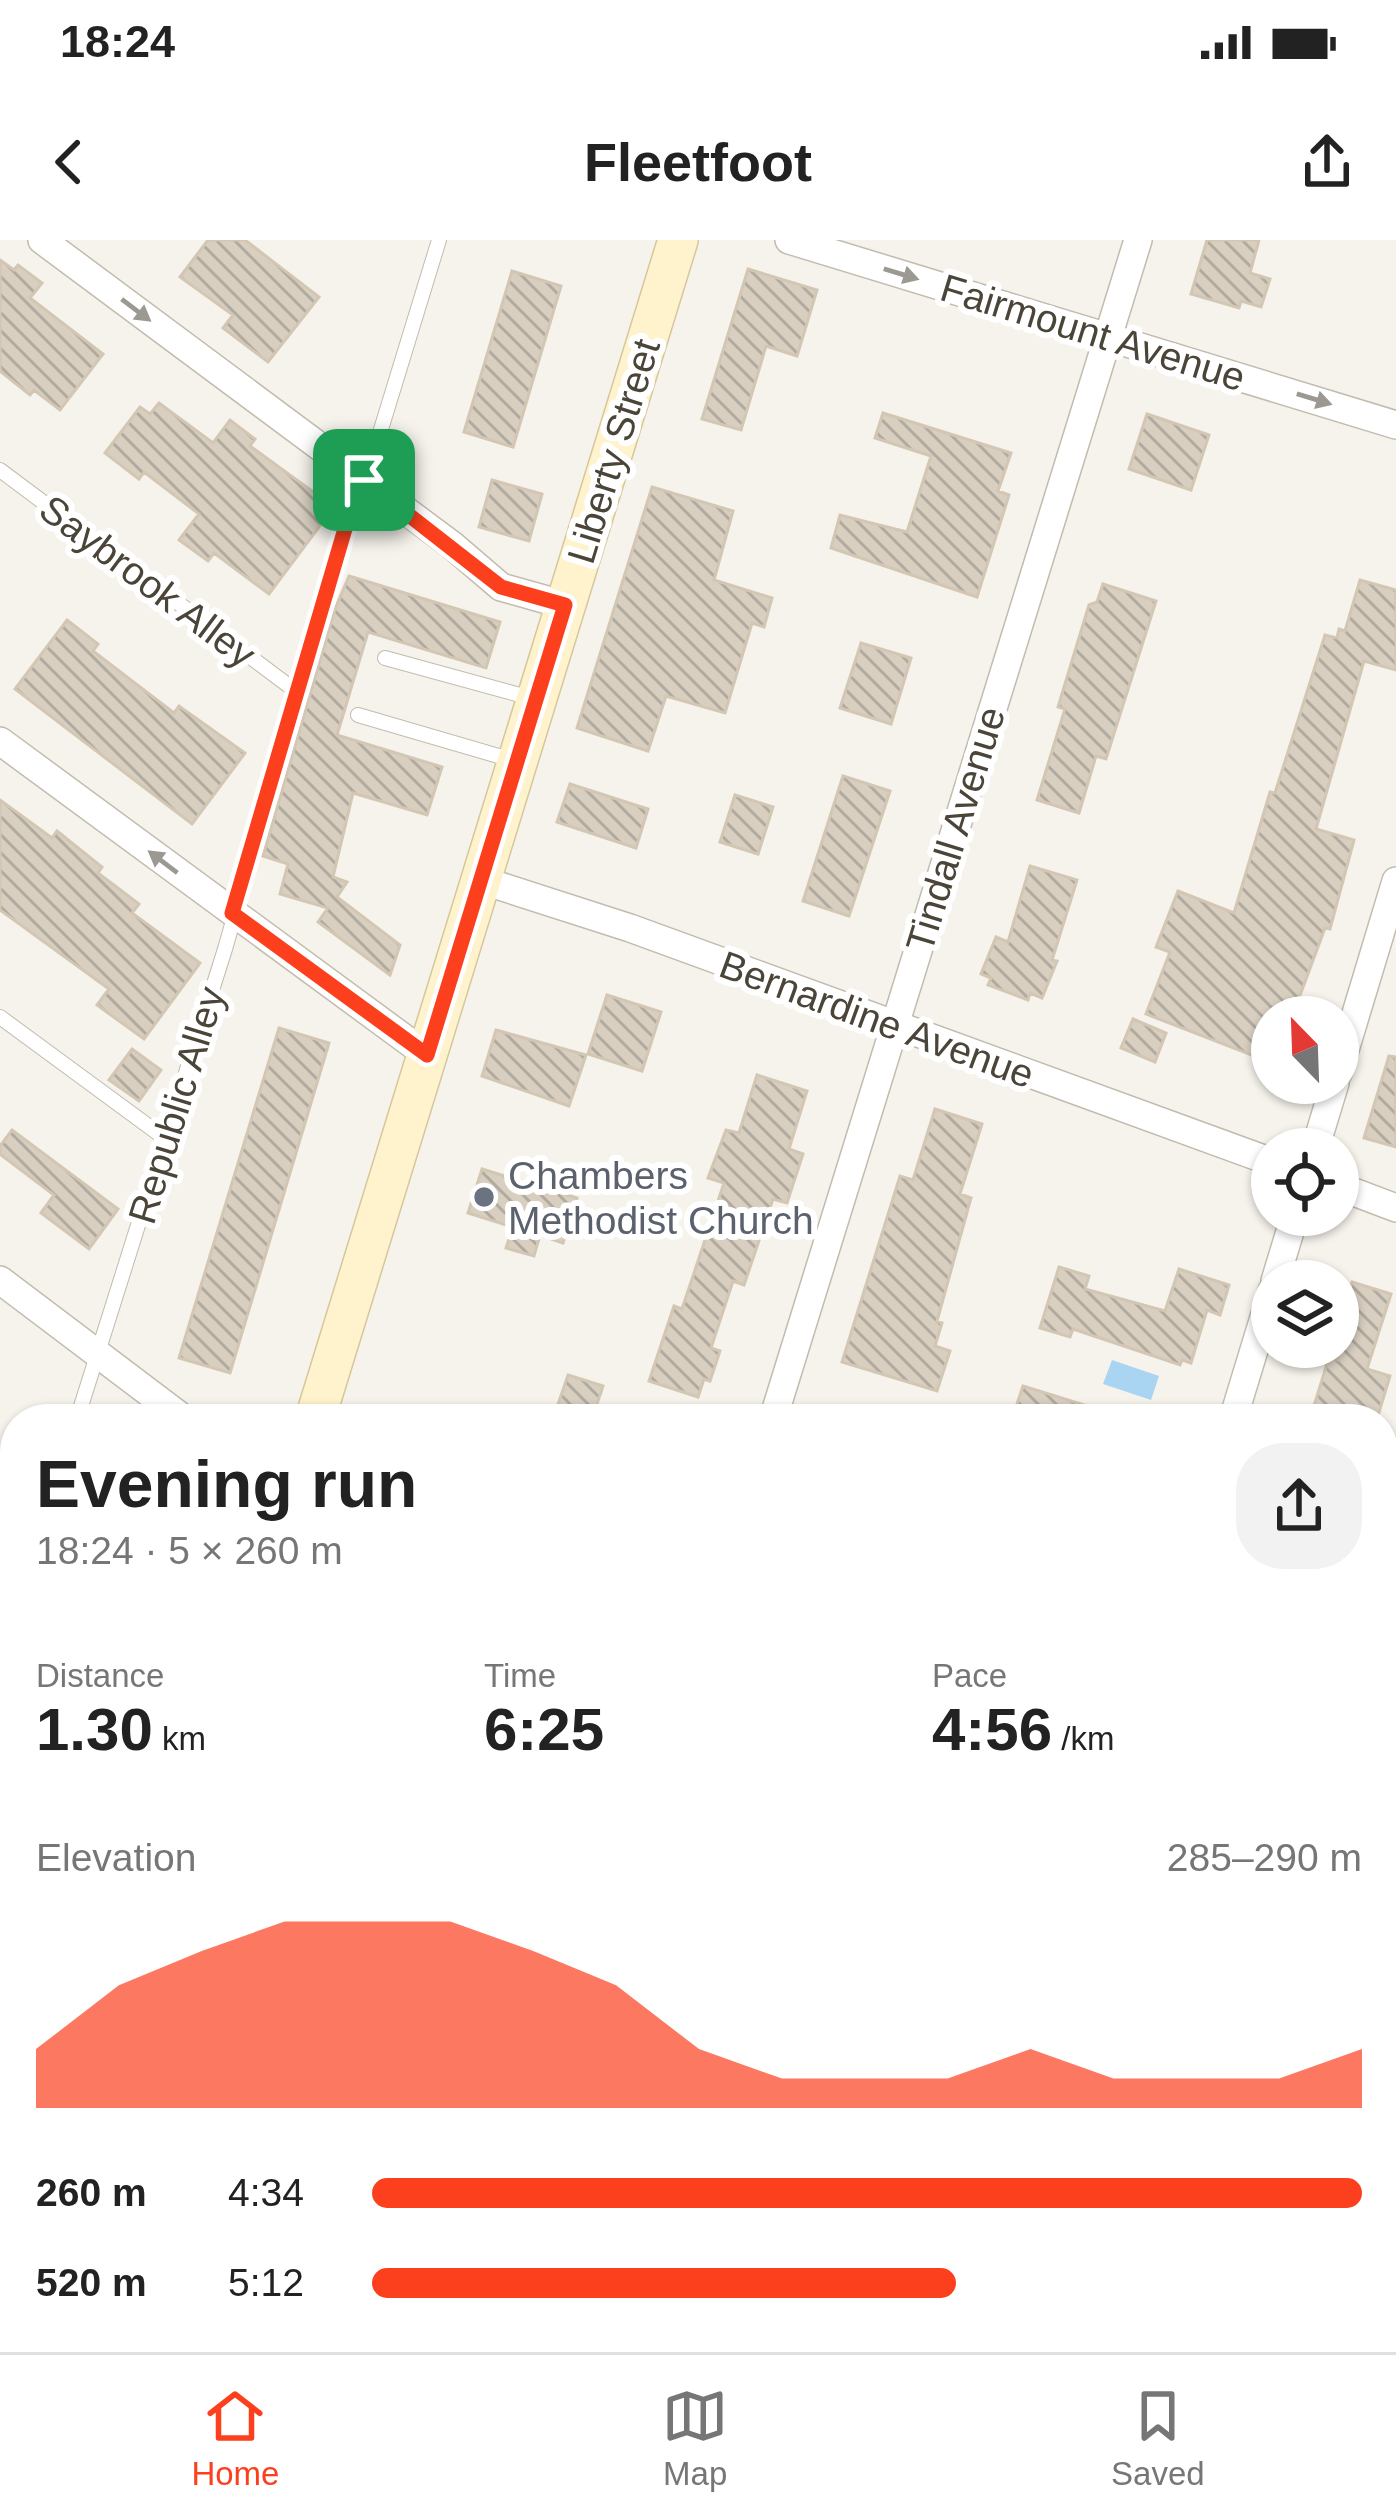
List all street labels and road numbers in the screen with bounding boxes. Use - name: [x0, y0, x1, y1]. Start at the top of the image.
- street label: Fairmount Avenue: [936, 266, 1250, 399]
- street label: Liberty Street: [559, 334, 668, 568]
- street label: Saybrook Alley: [32, 487, 264, 676]
- street label: Tindall Avenue: [898, 702, 1013, 957]
- street label: Bernardine Avenue: [714, 943, 1040, 1096]
- street label: Republic Alley: [120, 981, 233, 1229]

